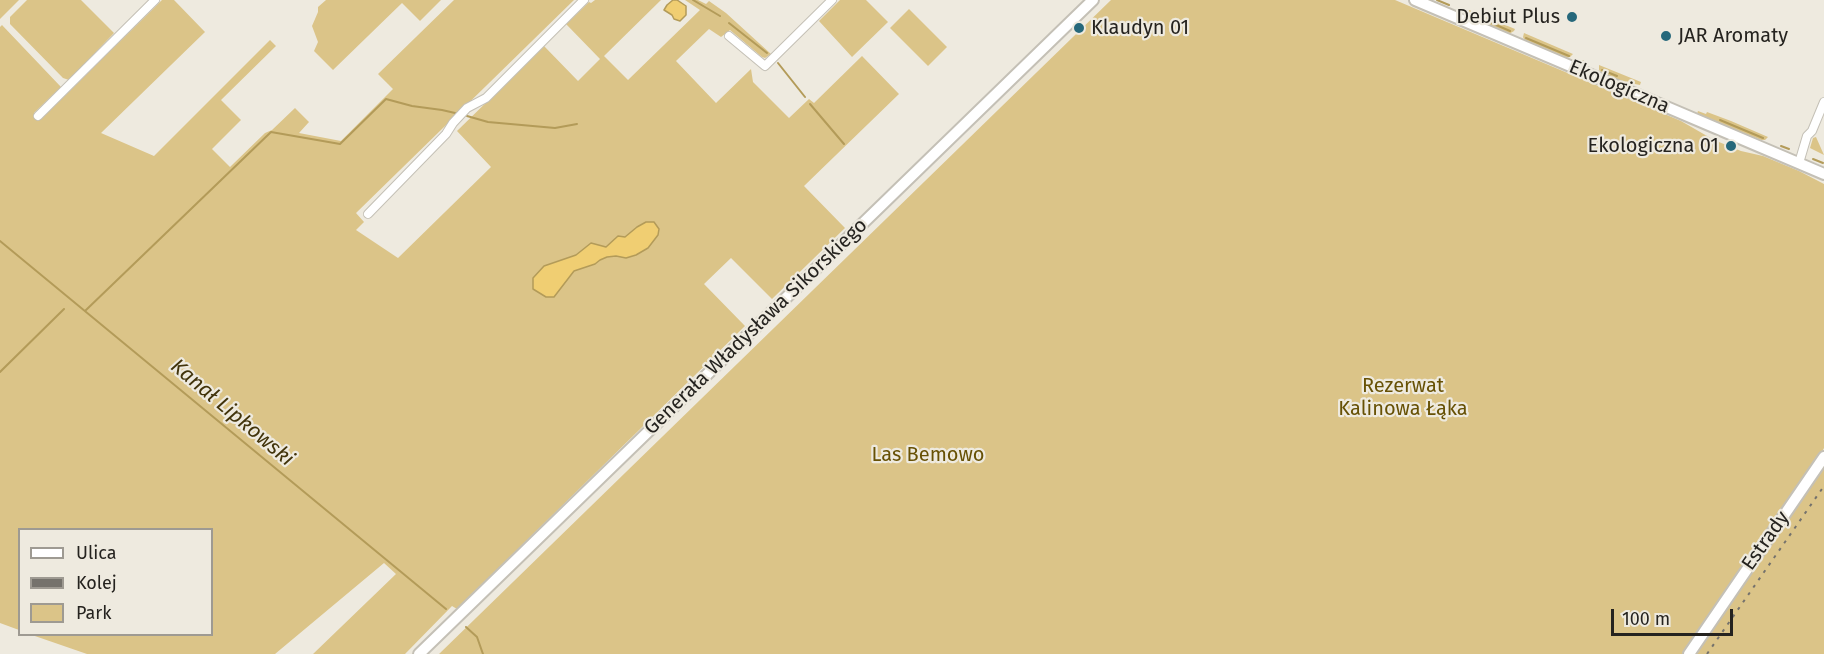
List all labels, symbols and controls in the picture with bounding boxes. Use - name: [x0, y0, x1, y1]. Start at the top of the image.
- place label: Debiut Plus: [1456, 5, 1560, 29]
- marker: Debiut Plus: [1565, 10, 1579, 24]
- place label: Klaudyn 01: [1091, 16, 1189, 40]
- marker: Klaudyn 01: [1072, 21, 1086, 35]
- place label: JAR Aromaty: [1678, 24, 1788, 48]
- marker: JAR Aromaty: [1659, 29, 1673, 43]
- street label: Ekologiczna: [1565, 55, 1673, 119]
- place label: Ekologiczna 01: [1588, 134, 1719, 158]
- marker: Ekologiczna 01: [1724, 139, 1738, 153]
- street label: Generała Władysława Sikorskiego: [639, 214, 873, 440]
- water label: Kanał Lipkowski: [165, 354, 299, 472]
- park label: Rezerwat Kalinowa Łąka: [1338, 374, 1468, 421]
- park label: Las Bemowo: [872, 443, 984, 467]
- street label: Estrady: [1737, 507, 1795, 575]
- legend: [18, 528, 213, 636]
- text: Ulica: [76, 542, 116, 564]
- text: Kolej: [76, 572, 117, 594]
- scale bar: [1614, 597, 1736, 635]
- text: Park: [76, 602, 111, 624]
- text: 100 m: [1622, 608, 1670, 630]

